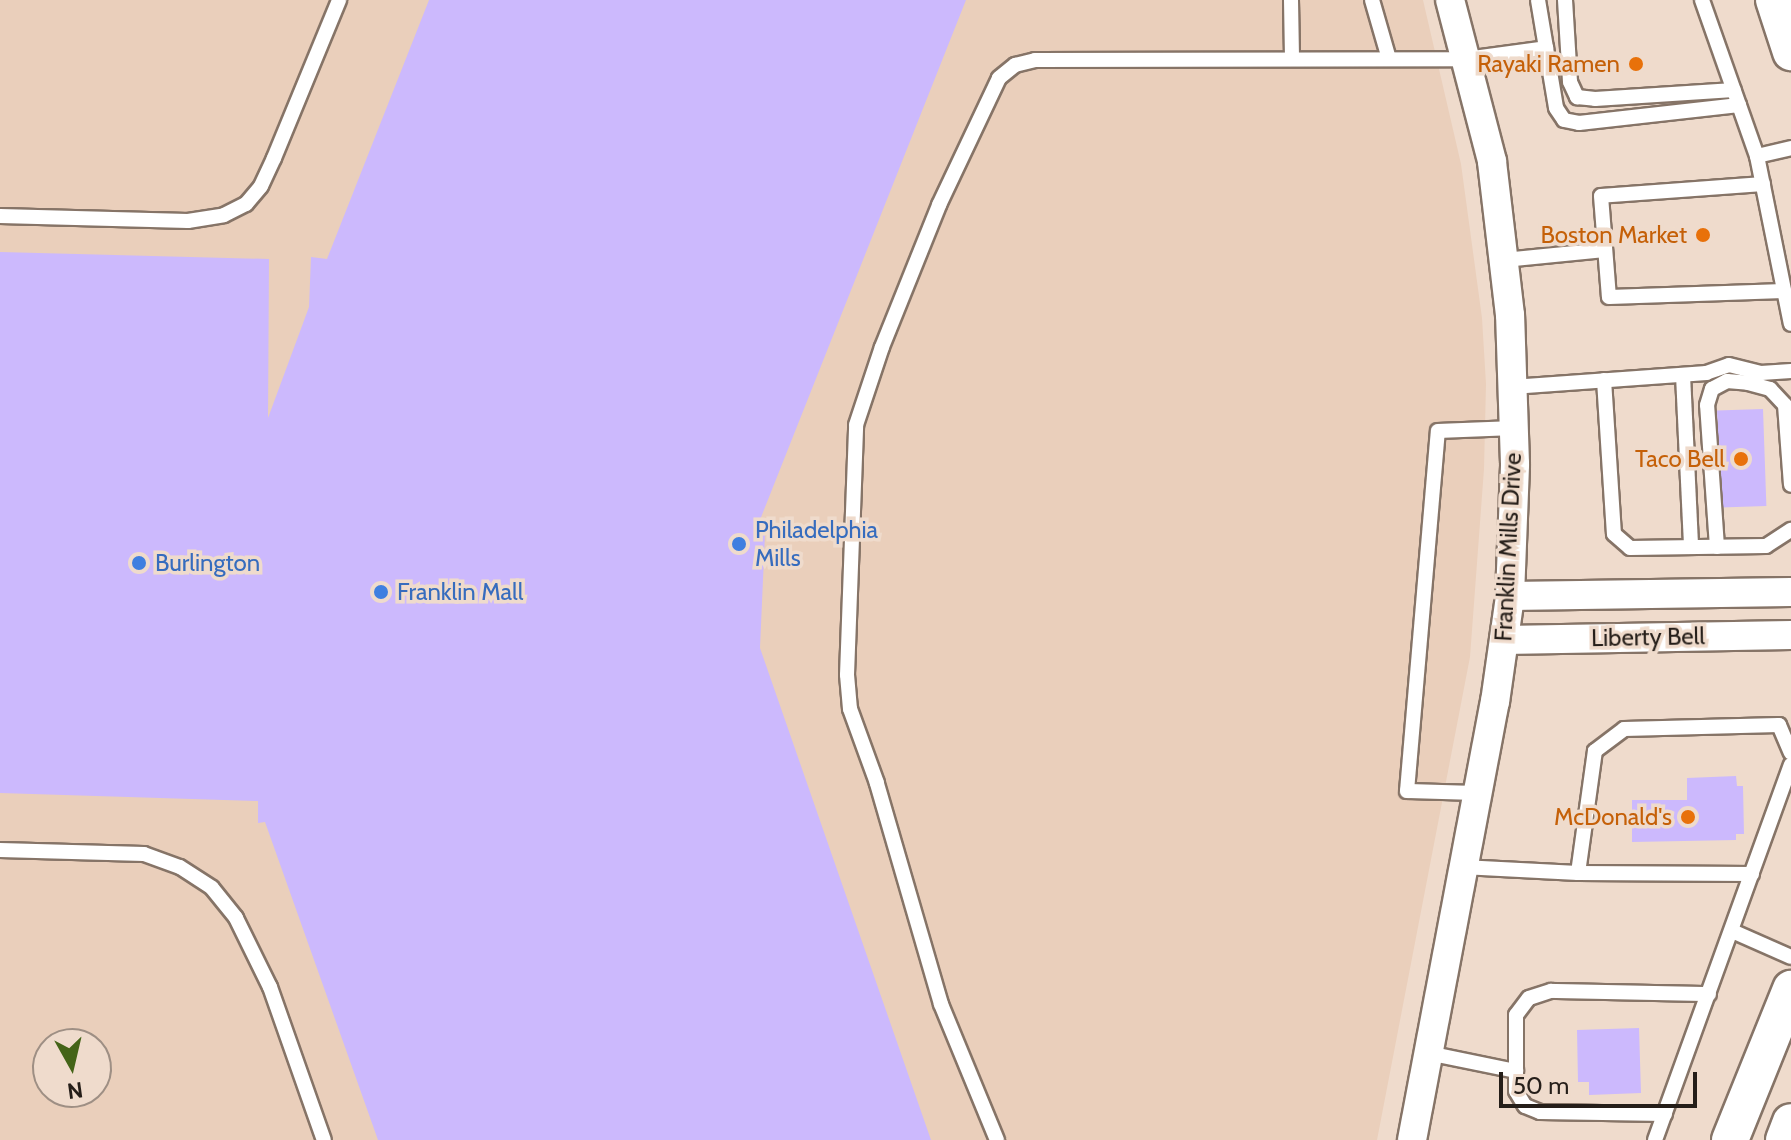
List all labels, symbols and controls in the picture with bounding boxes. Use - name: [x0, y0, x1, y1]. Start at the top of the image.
- place label: Rayaki Ramen: [1477, 50, 1620, 78]
- marker: Rayaki Ramen: [1627, 55, 1645, 73]
- place label: Boston Market: [1540, 221, 1687, 249]
- marker: Boston Market: [1694, 226, 1712, 244]
- place label: Taco Bell: [1635, 445, 1725, 473]
- marker: Taco Bell: [1732, 450, 1750, 468]
- street label: Franklin Mills Drive: [1489, 452, 1527, 642]
- place label: Philadelphia Mills: [755, 516, 878, 572]
- marker: Philadelphia Mills: [730, 535, 748, 553]
- place label: Burlington: [155, 549, 260, 577]
- marker: Burlington: [130, 554, 148, 572]
- place label: Franklin Mall: [397, 578, 523, 606]
- marker: Franklin Mall: [372, 583, 390, 601]
- street label: Liberty Bell: [1591, 622, 1705, 652]
- place label: McDonald's: [1554, 803, 1672, 831]
- marker: McDonald's: [1679, 808, 1697, 826]
- north arrow: [32, 1028, 112, 1108]
- scale bar: [1503, 1056, 1701, 1106]
- text: 50 m: [1513, 1071, 1569, 1100]
- text: N: [66, 1076, 85, 1105]

